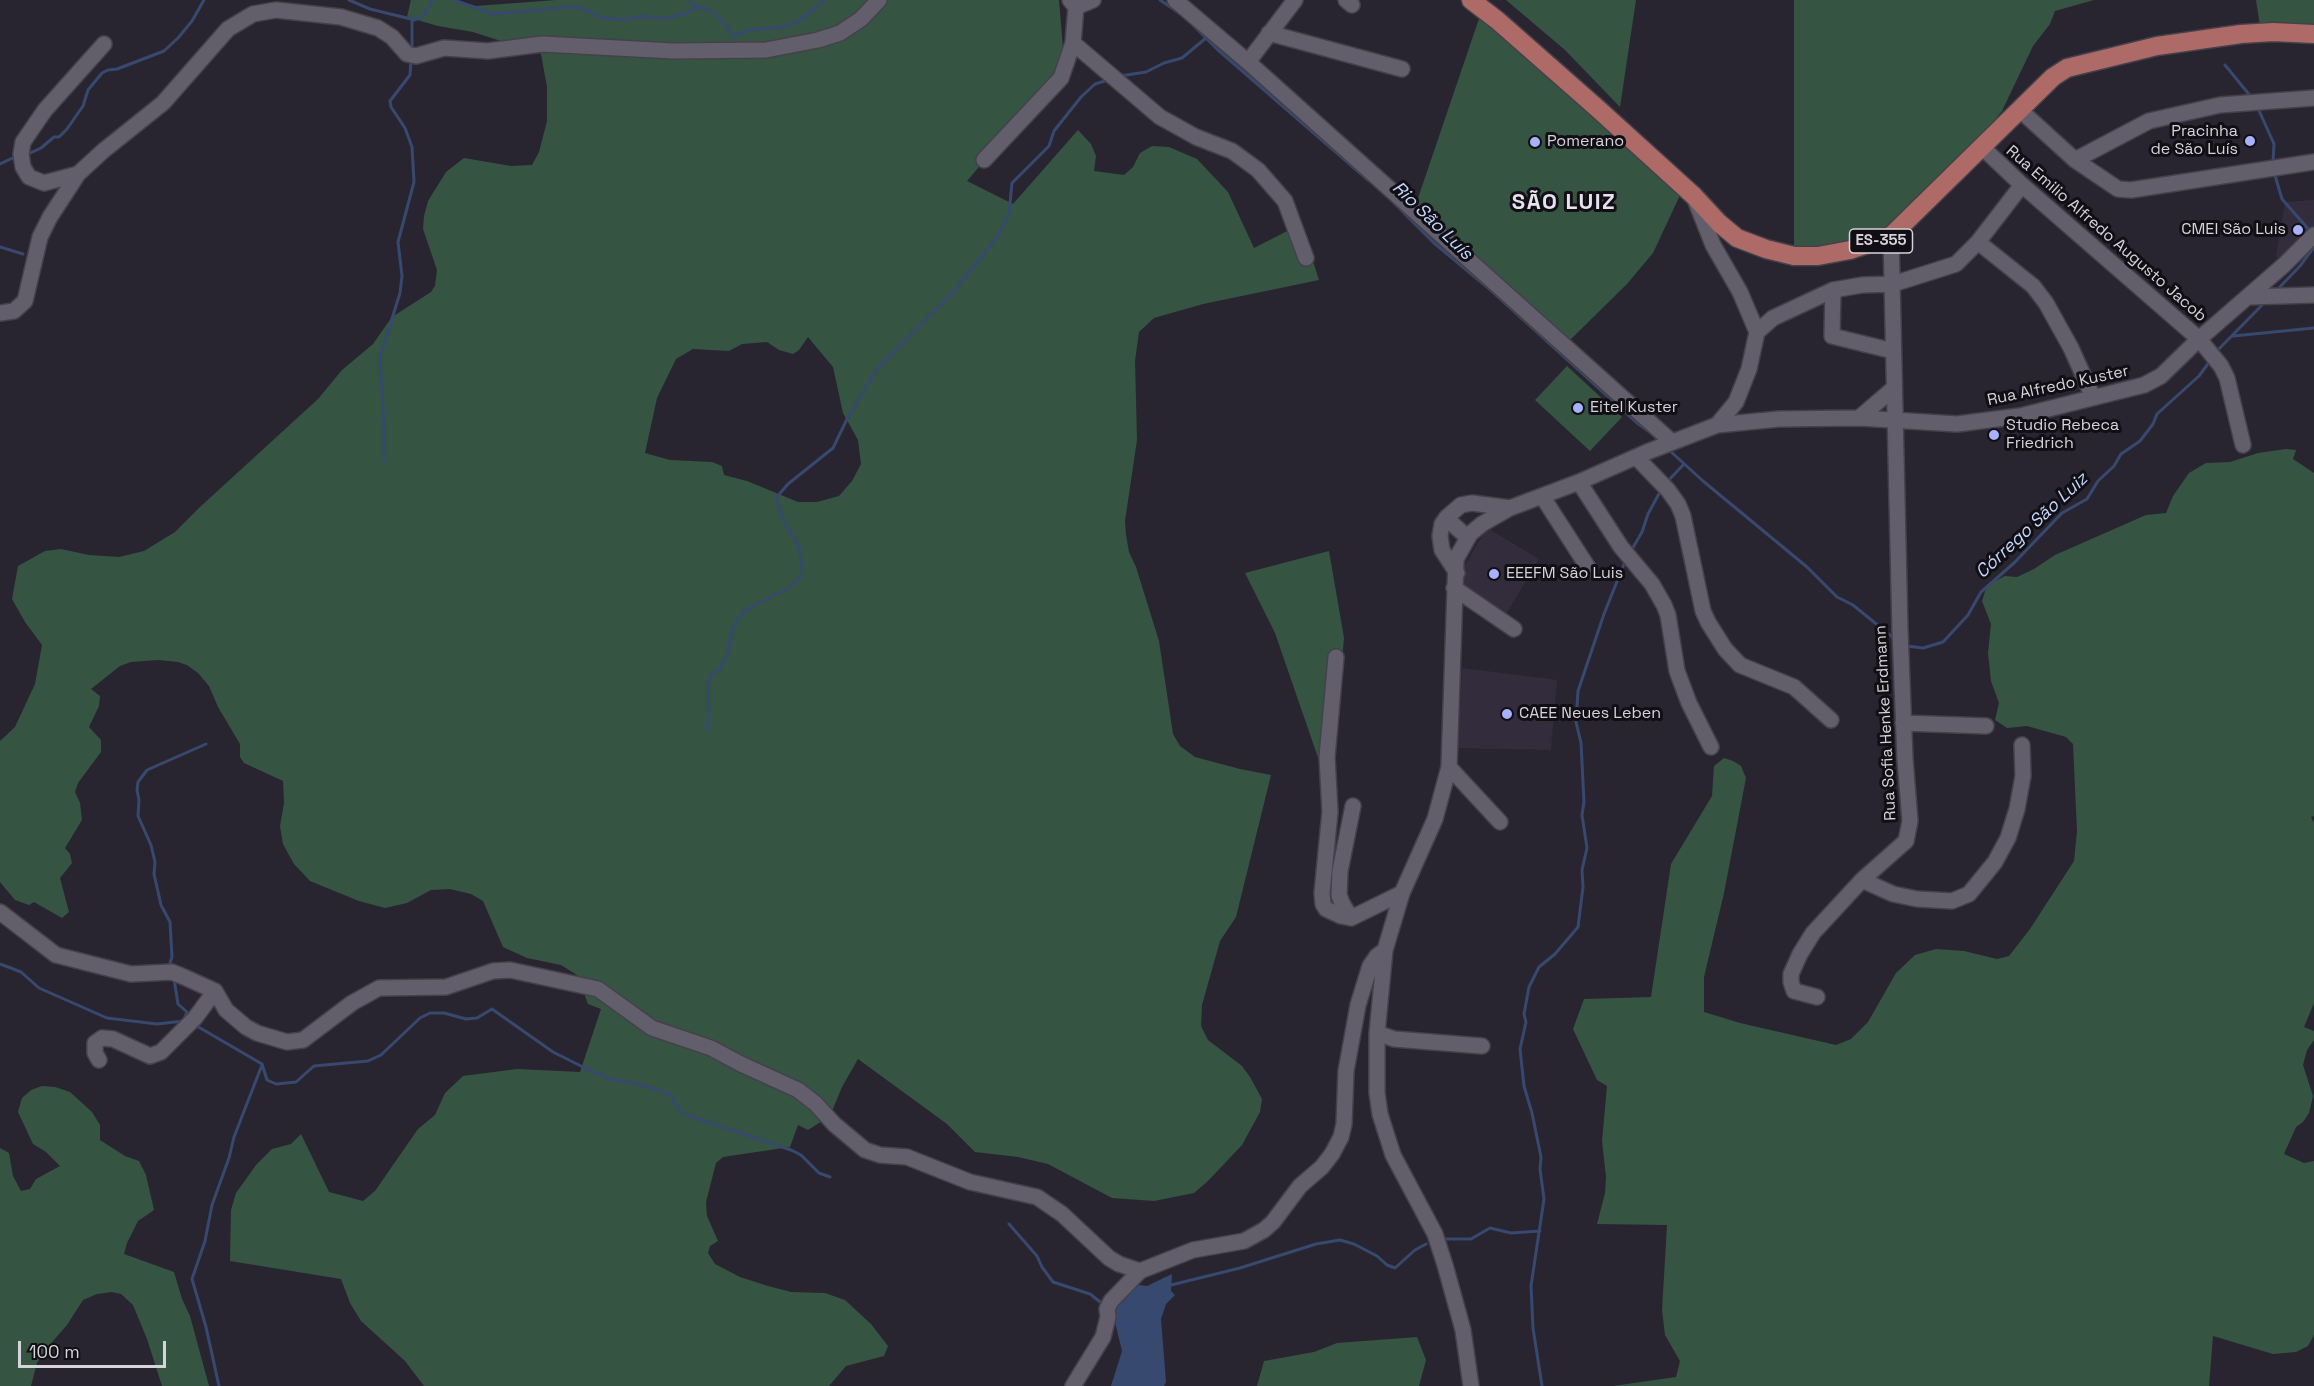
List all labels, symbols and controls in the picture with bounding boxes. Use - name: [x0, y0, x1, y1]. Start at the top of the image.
- place label: Pracinha de São Luís: [2151, 122, 2238, 160]
- place label: Pomerano: [1547, 132, 1624, 152]
- marker: Pracinha de São Luís: [2243, 134, 2257, 148]
- marker: Pomerano: [1528, 135, 1542, 149]
- street label: Rua Emilio Alfredo Augusto Jacob: [2002, 142, 2210, 326]
- water label: Rio São Luís: [1387, 177, 1477, 265]
- district label: SÃO LUIZ: [1512, 190, 1616, 216]
- place label: CMEI São Luis: [2181, 220, 2286, 240]
- marker: CMEI São Luis: [2291, 223, 2305, 237]
- road number: ES-355: [1850, 229, 1912, 253]
- street label: Rua Alfredo Kuster: [1986, 362, 2130, 410]
- place label: Eitel Kuster: [1590, 398, 1678, 418]
- marker: Eitel Kuster: [1571, 401, 1585, 415]
- place label: Studio Rebeca Friedrich: [2006, 416, 2119, 454]
- marker: Studio Rebeca Friedrich: [1987, 428, 2001, 442]
- water label: Córrego São Luiz: [1971, 469, 2093, 583]
- place label: EEEFM São Luis: [1506, 564, 1623, 584]
- marker: EEEFM São Luis: [1487, 567, 1501, 581]
- street label: Rua Sofia Henke Erdmann: [1871, 625, 1901, 821]
- place label: CAEE Neues Leben: [1519, 704, 1661, 724]
- marker: CAEE Neues Leben: [1500, 707, 1514, 721]
- scale bar: [21, 1329, 170, 1367]
- text: 100 m: [29, 1340, 80, 1363]

